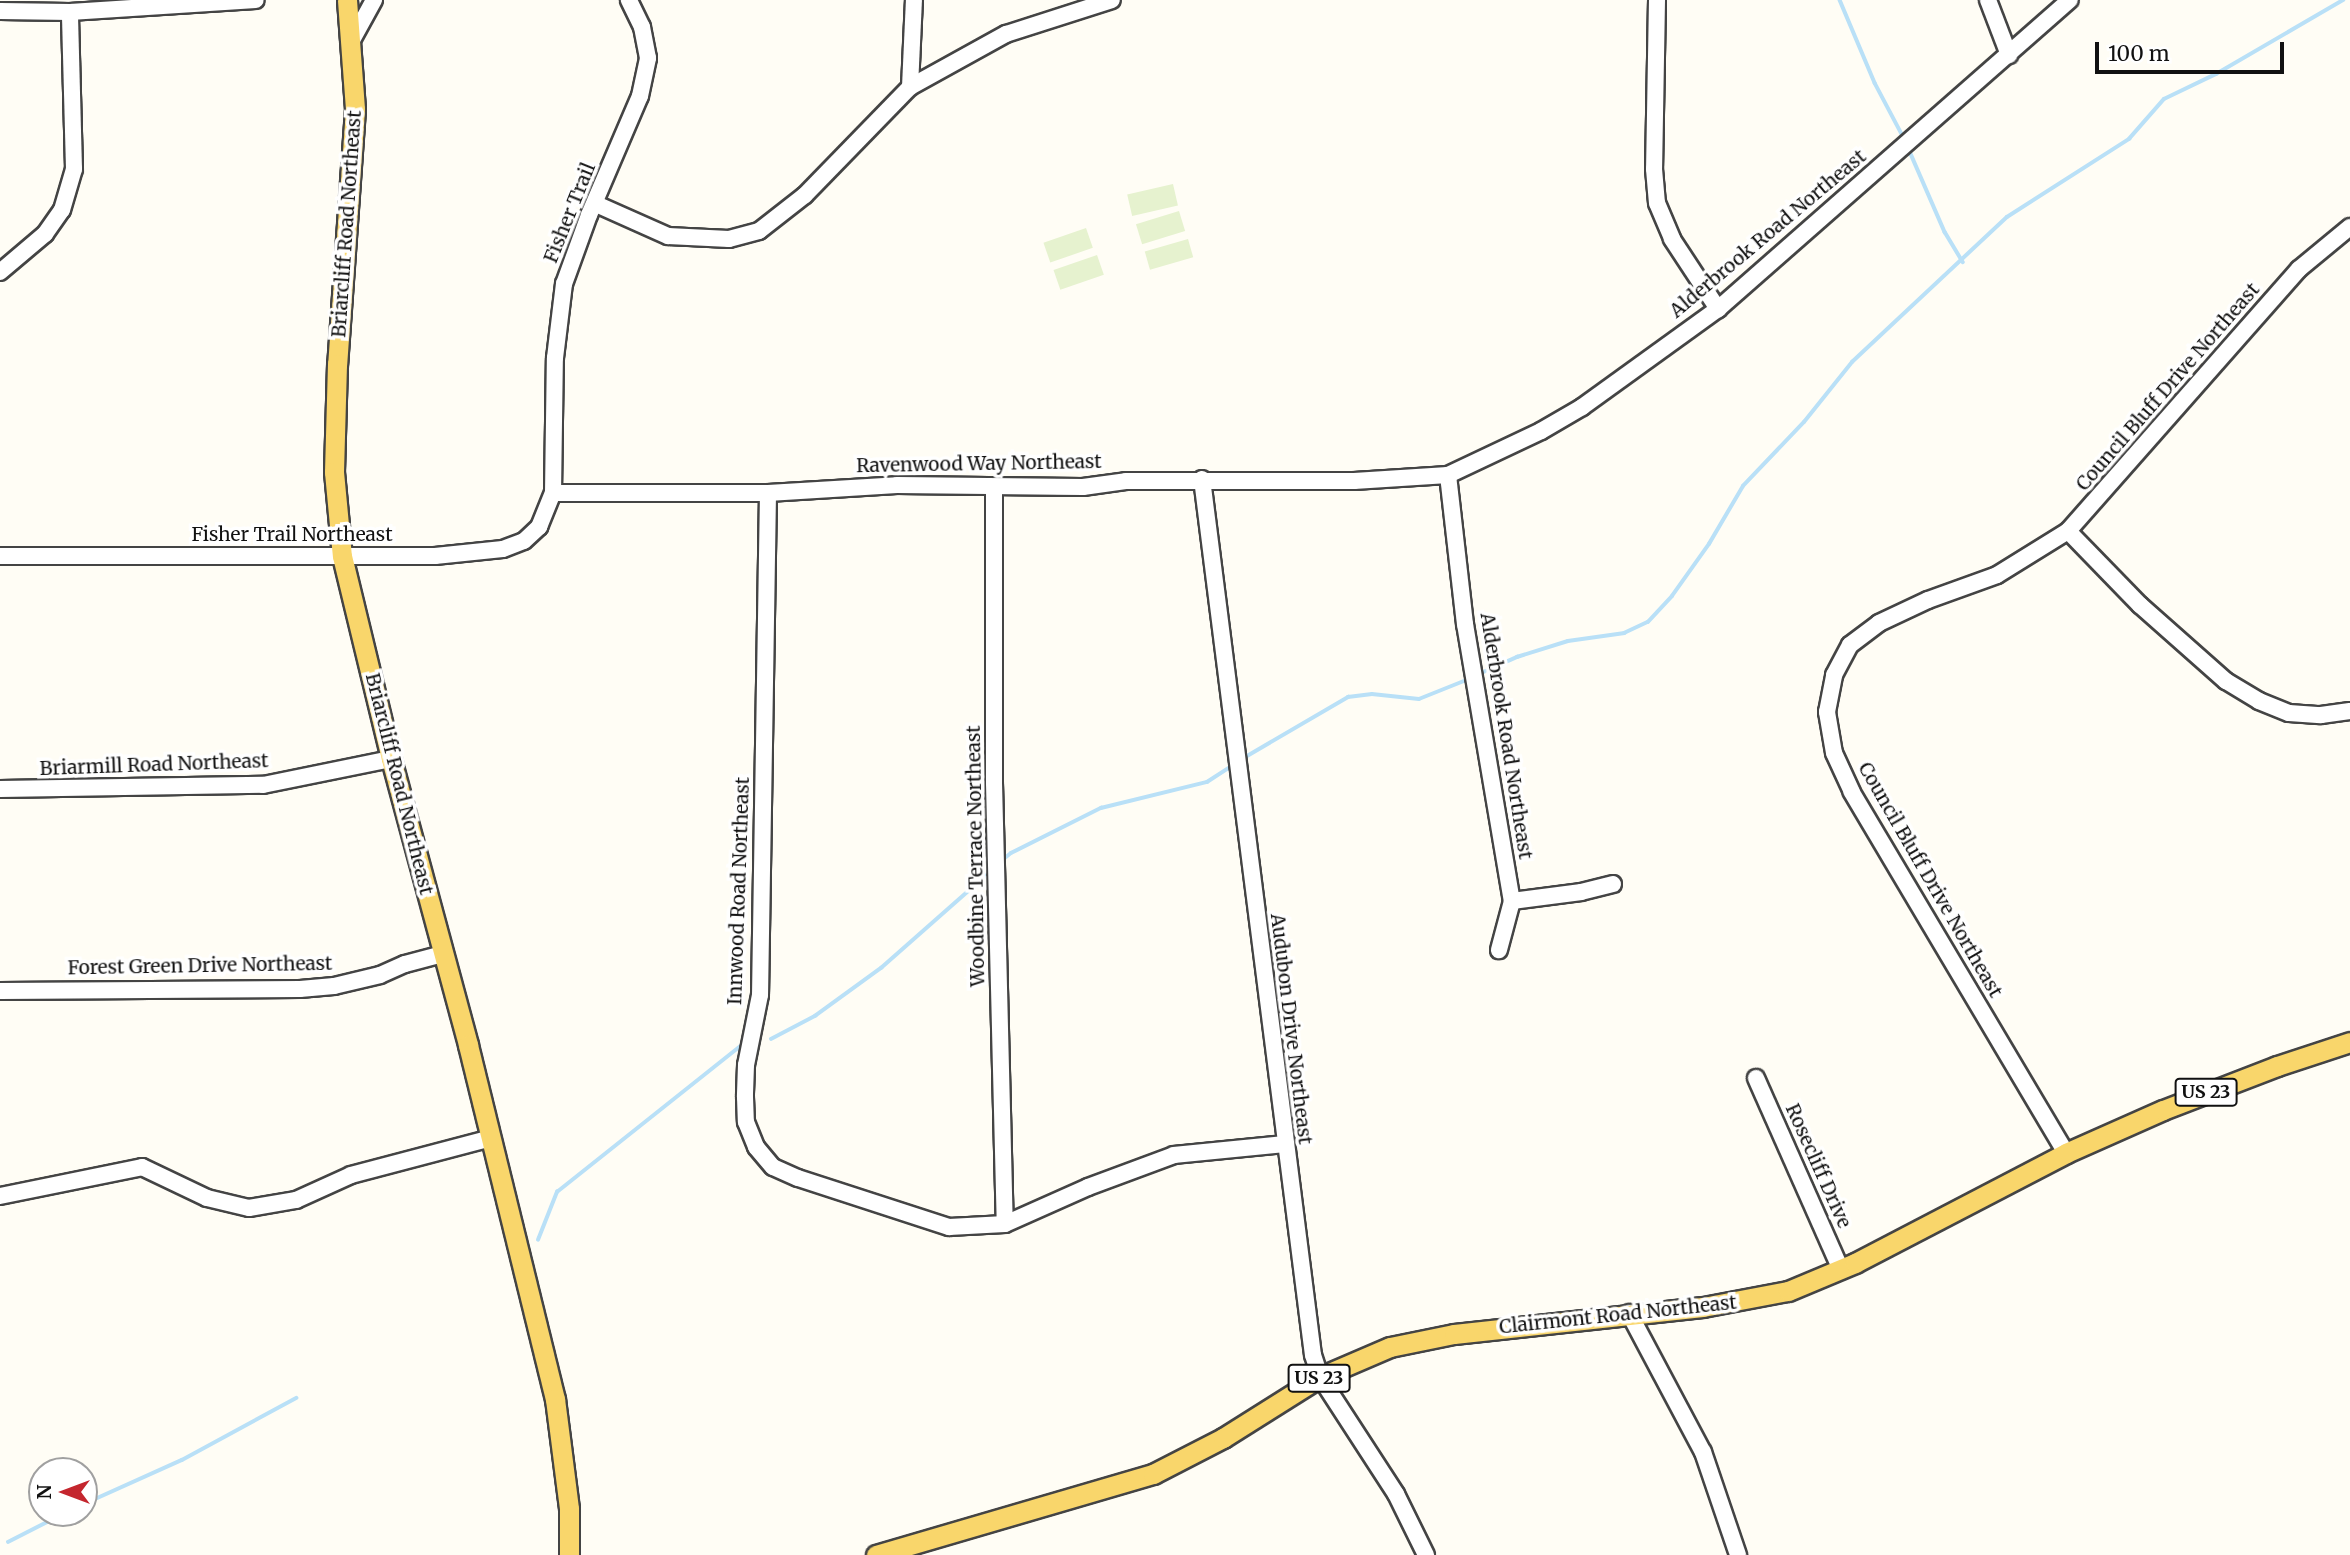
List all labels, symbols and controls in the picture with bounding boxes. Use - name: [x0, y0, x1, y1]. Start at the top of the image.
- scale bar: [2098, 28, 2287, 72]
- text: 100 m: [2108, 40, 2170, 67]
- street label: Briarcliff Road Northeast: [328, 110, 366, 338]
- street label: Alderbrook Road Northeast: [1665, 145, 1871, 323]
- street label: Fisher Trail: [540, 160, 600, 266]
- street label: Council Bluff Drive Northeast: [2072, 279, 2264, 495]
- street label: Ravenwood Way Northeast: [856, 450, 1102, 478]
- street label: Fisher Trail Northeast: [191, 524, 393, 546]
- street label: Alderbrook Road Northeast: [1475, 611, 1537, 861]
- street label: Briarcliff Road Northeast: [360, 671, 438, 897]
- street label: Woodbine Terrace Northeast: [962, 725, 990, 987]
- street label: Briarmill Road Northeast: [39, 750, 269, 780]
- street label: Council Bluff Drive Northeast: [1853, 758, 2007, 1002]
- street label: Innwood Road Northeast: [724, 777, 754, 1005]
- street label: Audubon Drive Northeast: [1266, 912, 1316, 1146]
- street label: Forest Green Drive Northeast: [67, 952, 333, 980]
- road number: US 23: [2174, 1078, 2238, 1106]
- street label: Rosecliff Drive: [1780, 1100, 1856, 1232]
- street label: Clairmont Road Northeast: [1498, 1291, 1738, 1339]
- road number: US 23: [1288, 1364, 1350, 1392]
- north arrow: [28, 1457, 98, 1527]
- text: N: [32, 1485, 56, 1500]

